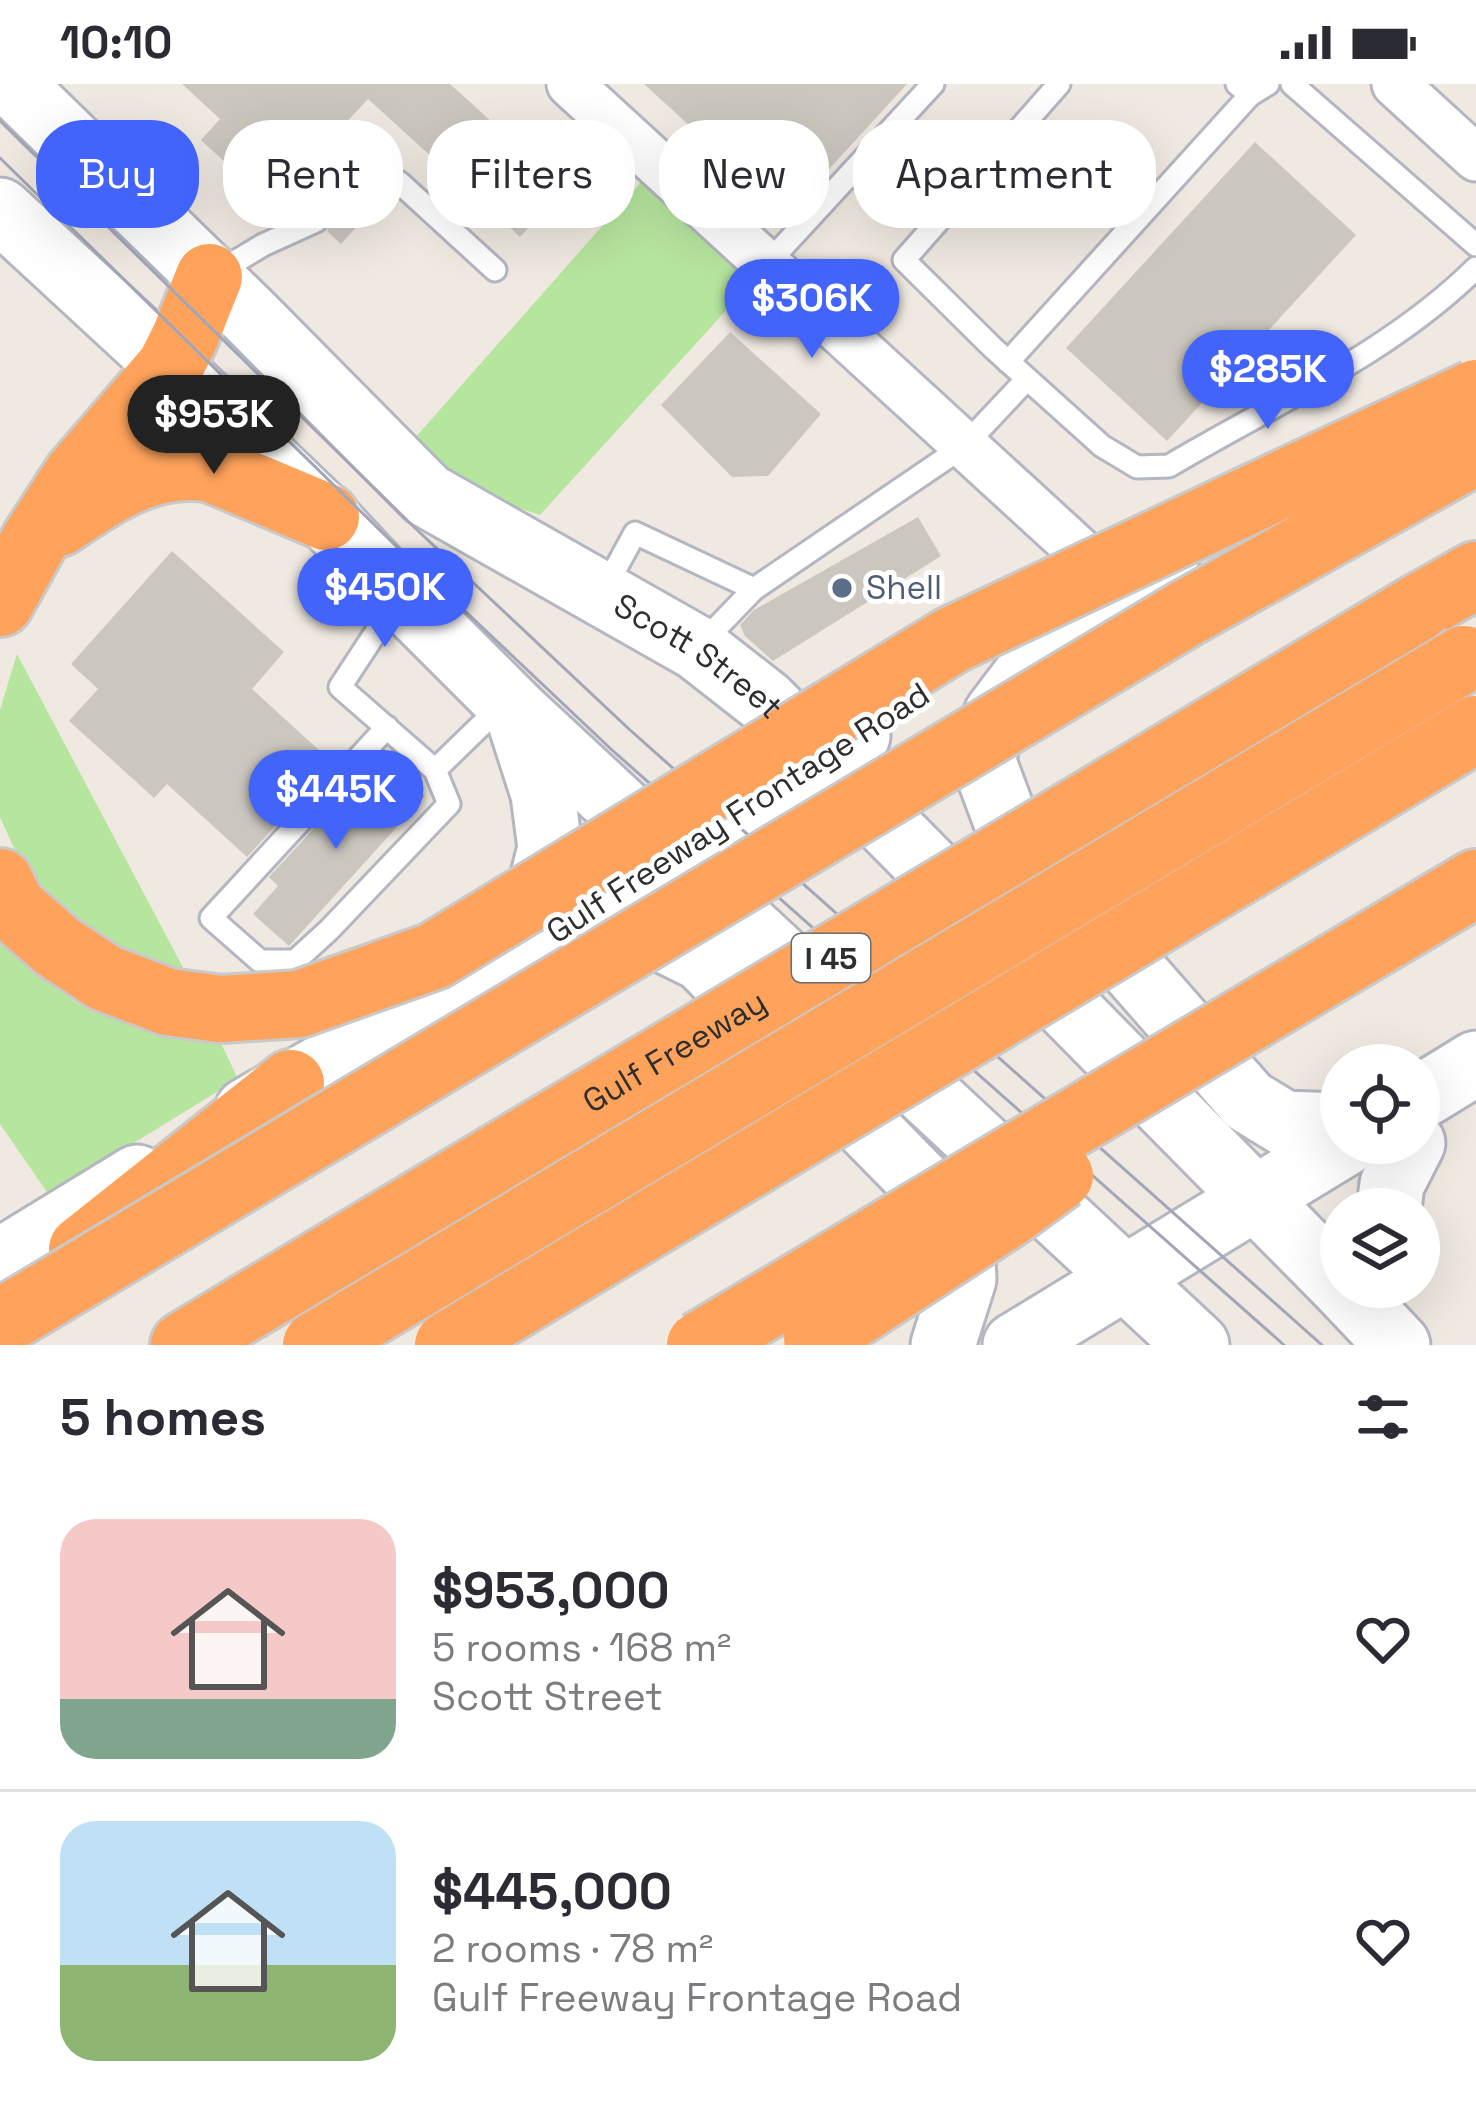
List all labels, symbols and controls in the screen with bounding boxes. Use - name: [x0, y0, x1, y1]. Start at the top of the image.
- text: 10:10: [60, 14, 172, 71]
- chip: Buy: [36, 120, 199, 228]
- chip: Rent: [223, 120, 403, 228]
- chip: Filters: [427, 120, 635, 228]
- chip: New: [659, 120, 829, 228]
- chip: Apartment: [853, 120, 1156, 228]
- pin: $306K: [728, 259, 896, 361]
- text: $306K: [751, 273, 873, 322]
- pin: $285K: [1184, 330, 1352, 432]
- text: $285K: [1209, 344, 1327, 393]
- pin: $953K: [130, 375, 298, 477]
- text: $953K: [154, 389, 274, 438]
- pin: $450K: [301, 548, 469, 650]
- text: $450K: [324, 562, 446, 611]
- place label: Shell: [866, 567, 942, 609]
- marker: Shell: [829, 575, 855, 601]
- street label: Scott Street: [606, 584, 792, 728]
- street label: Gulf Freeway Frontage Road: [538, 673, 938, 953]
- pin: $445K: [252, 750, 420, 852]
- text: $445K: [275, 764, 397, 813]
- road number: I 45: [792, 934, 870, 982]
- street label: Gulf Freeway: [575, 981, 774, 1123]
- map controls: [1320, 1044, 1440, 1308]
- button: locate: [1320, 1044, 1440, 1164]
- button: layers: [1320, 1188, 1440, 1308]
- icon: filters: [1350, 1384, 1416, 1450]
- text: 5 homes: [60, 1385, 266, 1450]
- text: $953,000: [432, 1558, 670, 1623]
- icon: home: [156, 1567, 300, 1711]
- icon: heart: [1350, 1606, 1416, 1672]
- text: 5 rooms · 168 m²: [432, 1623, 731, 1672]
- text: Scott Street: [432, 1672, 663, 1721]
- text: $445,000: [432, 1859, 672, 1924]
- icon: home: [156, 1869, 300, 2013]
- icon: heart: [1350, 1908, 1416, 1974]
- text: 2 rooms · 78 m²: [432, 1924, 713, 1973]
- text: Gulf Freeway Frontage Road: [432, 1973, 962, 2022]

